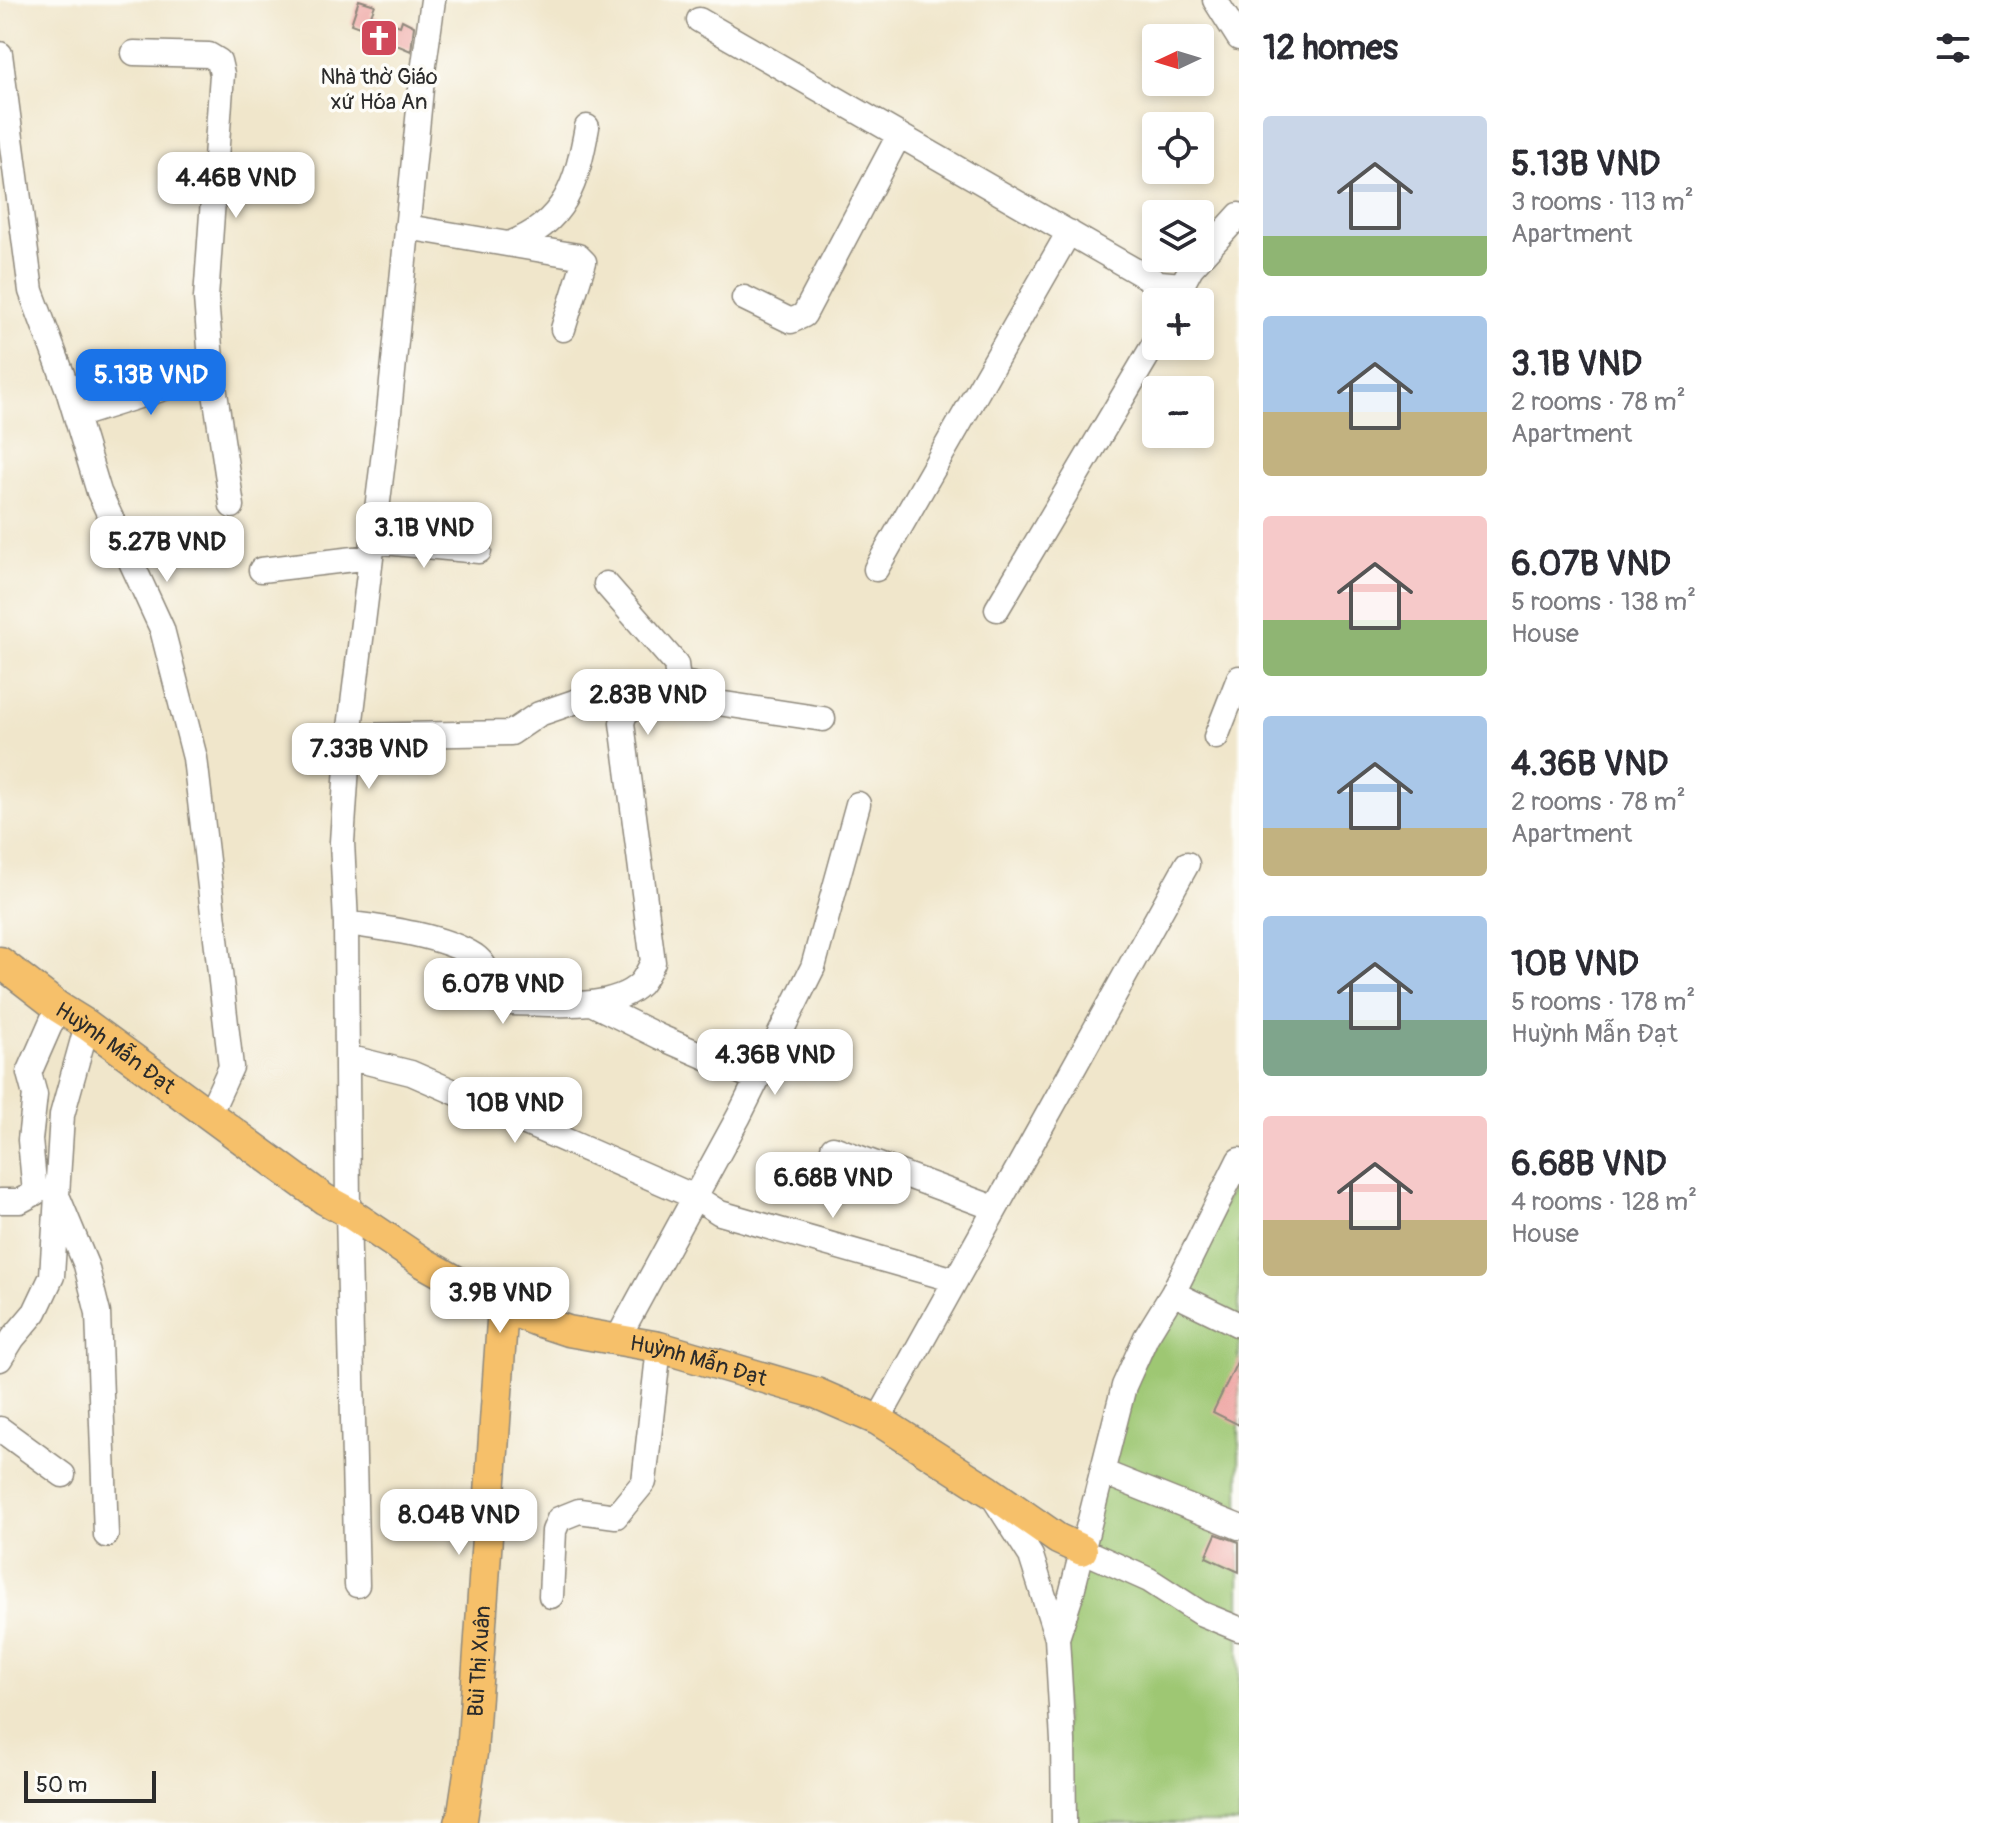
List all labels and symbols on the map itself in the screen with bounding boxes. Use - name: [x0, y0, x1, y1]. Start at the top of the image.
- church icon: Nhà thờ Giáo xứ Hóa An: [358, 17, 400, 59]
- north arrow: [1142, 24, 1214, 96]
- place label: Nhà thờ Giáo xứ Hóa An: [320, 63, 438, 116]
- pin: 4.46B VND: [144, 152, 328, 220]
- pin: 5.13B VND: [59, 349, 243, 417]
- pin: 3.1B VND: [341, 502, 507, 570]
- pin: 5.27B VND: [75, 516, 259, 584]
- pin: 2.83B VND: [556, 669, 740, 737]
- pin: 7.33B VND: [277, 723, 461, 791]
- pin: 6.07B VND: [411, 958, 595, 1026]
- street label: Huỳnh Mẫn Đạt: [50, 996, 181, 1100]
- pin: 4.36B VND: [683, 1029, 867, 1097]
- pin: 10B VND: [441, 1077, 589, 1145]
- pin: 6.68B VND: [741, 1152, 925, 1220]
- pin: 3.9B VND: [417, 1267, 583, 1335]
- street label: Huỳnh Mẫn Đạt: [628, 1329, 770, 1393]
- pin: 8.04B VND: [367, 1489, 551, 1557]
- street label: Bùi Thị Xuân: [462, 1604, 497, 1718]
- scale bar: [24, 1767, 156, 1803]

